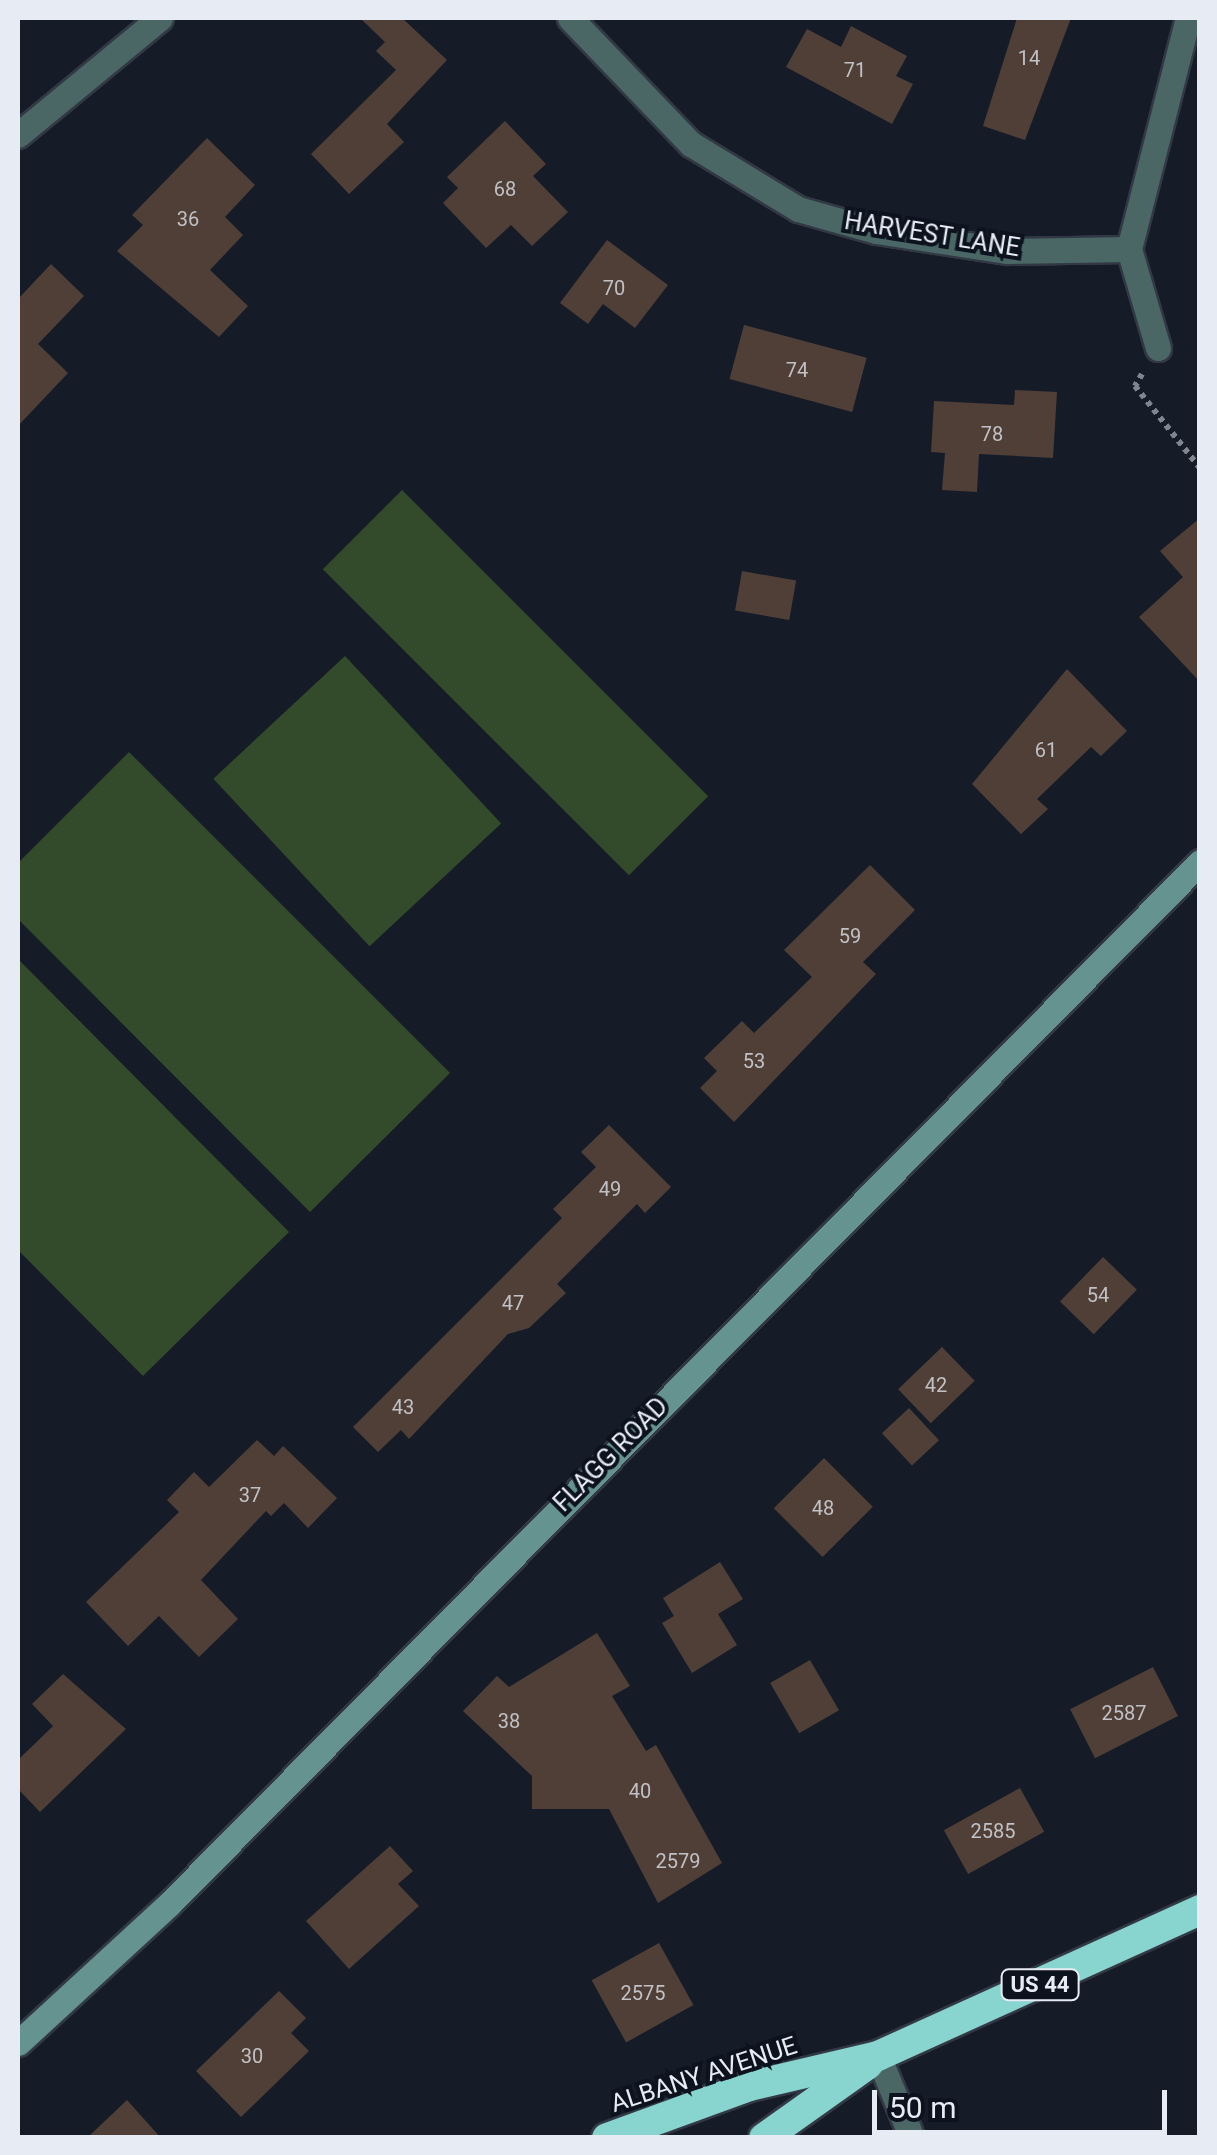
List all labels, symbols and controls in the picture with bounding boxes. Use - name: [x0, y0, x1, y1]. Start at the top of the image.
- house number: 14: [1018, 46, 1040, 70]
- house number: 71: [844, 58, 866, 82]
- house number: 68: [494, 177, 516, 201]
- street label: HARVEST LANE: [842, 206, 1022, 264]
- house number: 36: [177, 207, 199, 231]
- house number: 70: [603, 276, 625, 300]
- house number: 74: [786, 358, 808, 382]
- house number: 78: [981, 422, 1003, 446]
- house number: 61: [1035, 738, 1057, 762]
- house number: 59: [839, 924, 861, 948]
- house number: 53: [743, 1049, 765, 1073]
- house number: 49: [599, 1177, 621, 1201]
- house number: 54: [1087, 1283, 1109, 1307]
- house number: 47: [502, 1291, 524, 1315]
- house number: 42: [925, 1373, 947, 1397]
- street label: FLAGG ROAD: [548, 1392, 674, 1518]
- house number: 43: [392, 1395, 414, 1419]
- house number: 37: [239, 1483, 261, 1507]
- house number: 48: [812, 1496, 834, 1520]
- house number: 2587: [1102, 1701, 1146, 1725]
- house number: 38: [498, 1709, 520, 1733]
- house number: 40: [629, 1779, 651, 1803]
- house number: 2585: [971, 1819, 1015, 1843]
- house number: 2579: [656, 1849, 700, 1873]
- road number: US 44: [1000, 1968, 1080, 2002]
- house number: 2575: [621, 1981, 665, 2005]
- street label: ALBANY AVENUE: [607, 2031, 801, 2119]
- house number: 30: [241, 2044, 263, 2068]
- scale bar: [877, 2070, 1172, 2132]
- text: 50 m: [889, 2090, 956, 2125]

